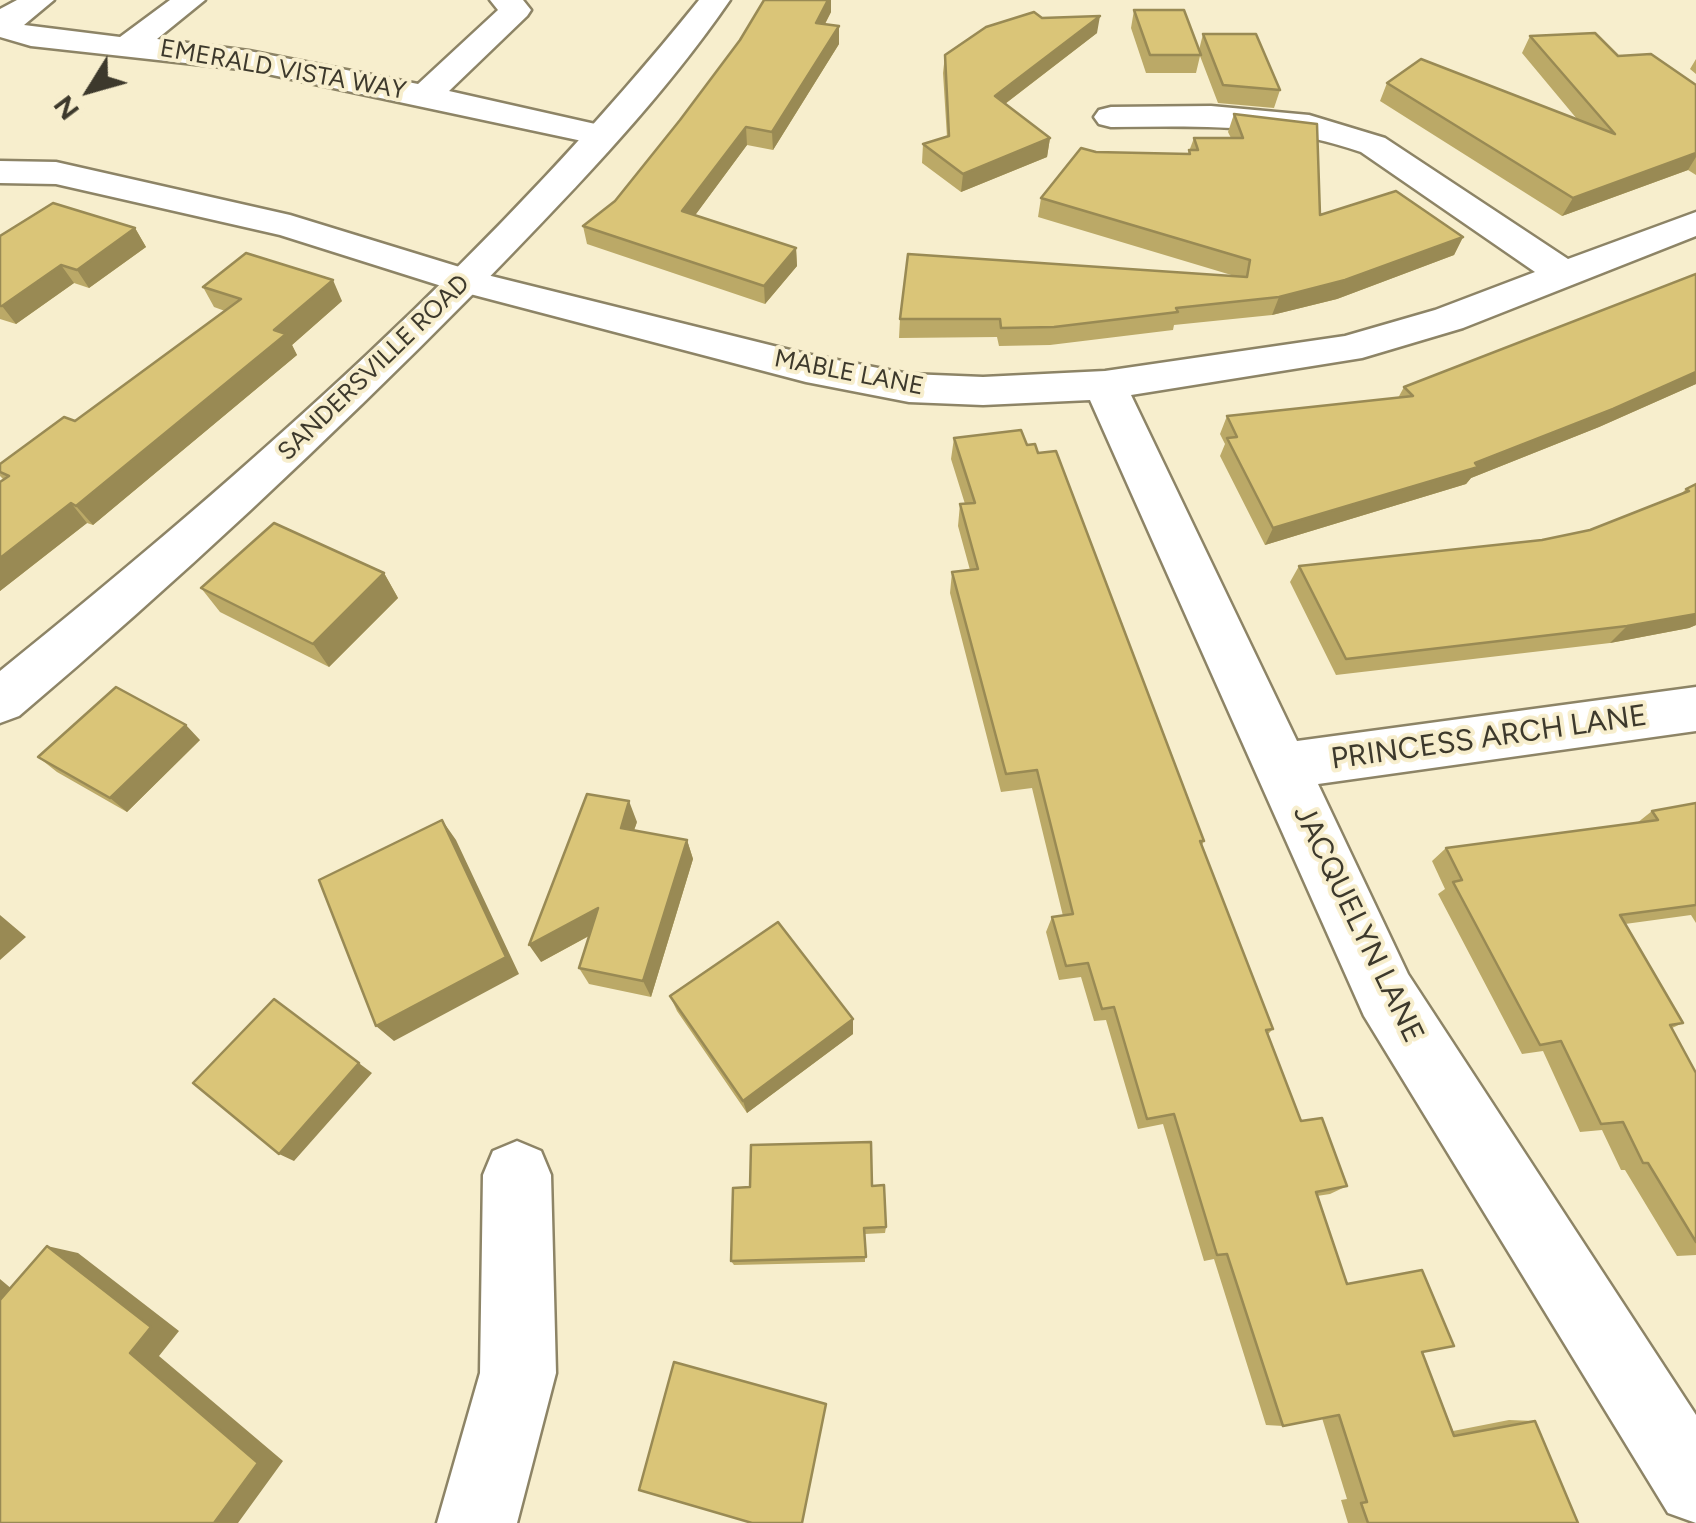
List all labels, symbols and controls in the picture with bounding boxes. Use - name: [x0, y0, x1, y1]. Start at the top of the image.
- street label: EMERALD VISTA WAY: [158, 34, 408, 106]
- north arrow: [40, 40, 140, 140]
- text: N: [46, 89, 86, 127]
- street label: SANDERSVILLE ROAD: [272, 269, 476, 467]
- street label: MABLE LANE: [772, 344, 926, 402]
- street label: PRINCESS ARCH LANE: [1329, 698, 1649, 778]
- street label: JACQUELYN LANE: [1285, 799, 1431, 1049]

